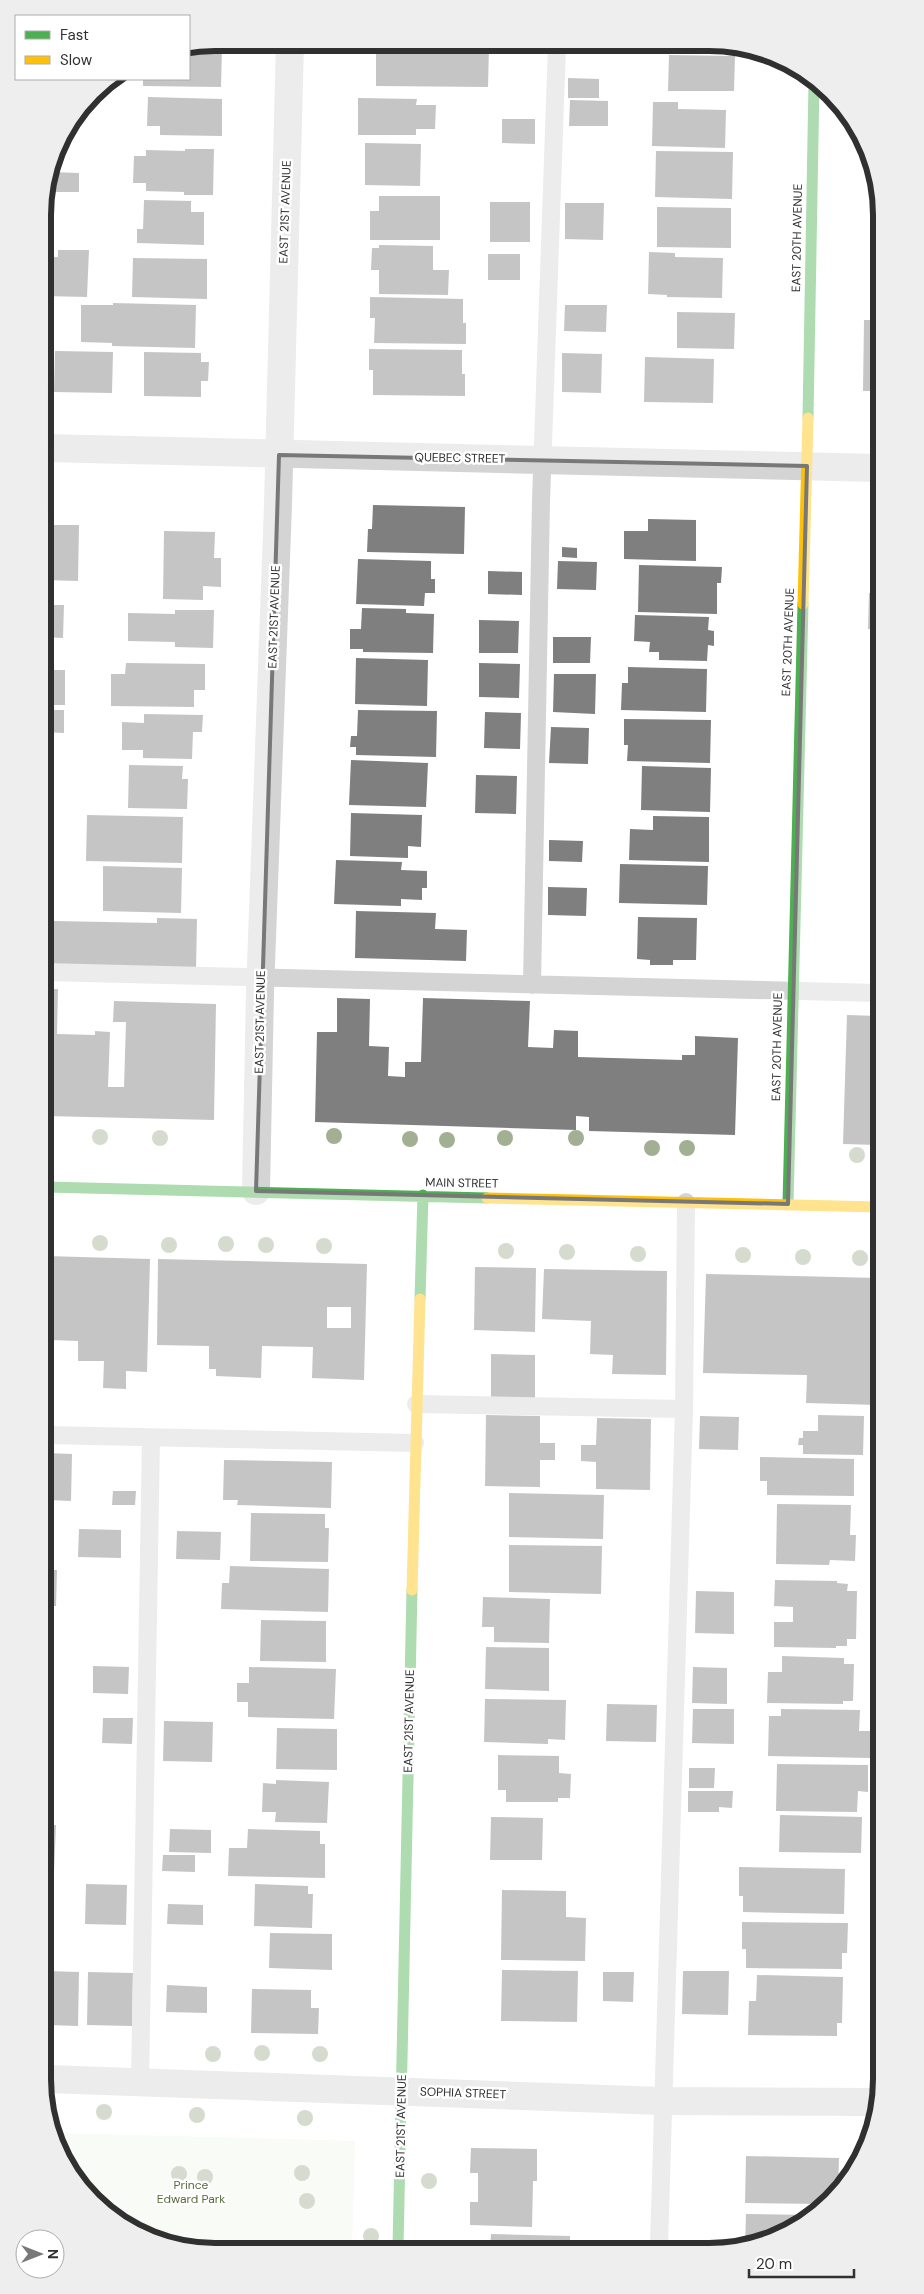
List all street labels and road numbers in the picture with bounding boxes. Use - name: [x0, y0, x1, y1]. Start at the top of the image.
- street label: EAST 21ST AVENUE: [275, 160, 295, 264]
- street label: EAST 20TH AVENUE: [788, 183, 806, 292]
- street label: QUEBEC STREET: [415, 449, 506, 467]
- street label: EAST 21ST AVENUE: [264, 565, 284, 669]
- street label: EAST 20TH AVENUE: [778, 587, 798, 697]
- street label: EAST 21ST AVENUE: [251, 970, 269, 1074]
- street label: EAST 20TH AVENUE: [768, 992, 786, 1101]
- street label: MAIN STREET: [425, 1174, 499, 1192]
- street label: EAST 21ST AVENUE: [400, 1669, 418, 1773]
- street label: EAST 21ST AVENUE: [392, 2074, 410, 2178]
- street label: SOPHIA STREET: [420, 2083, 507, 2103]

